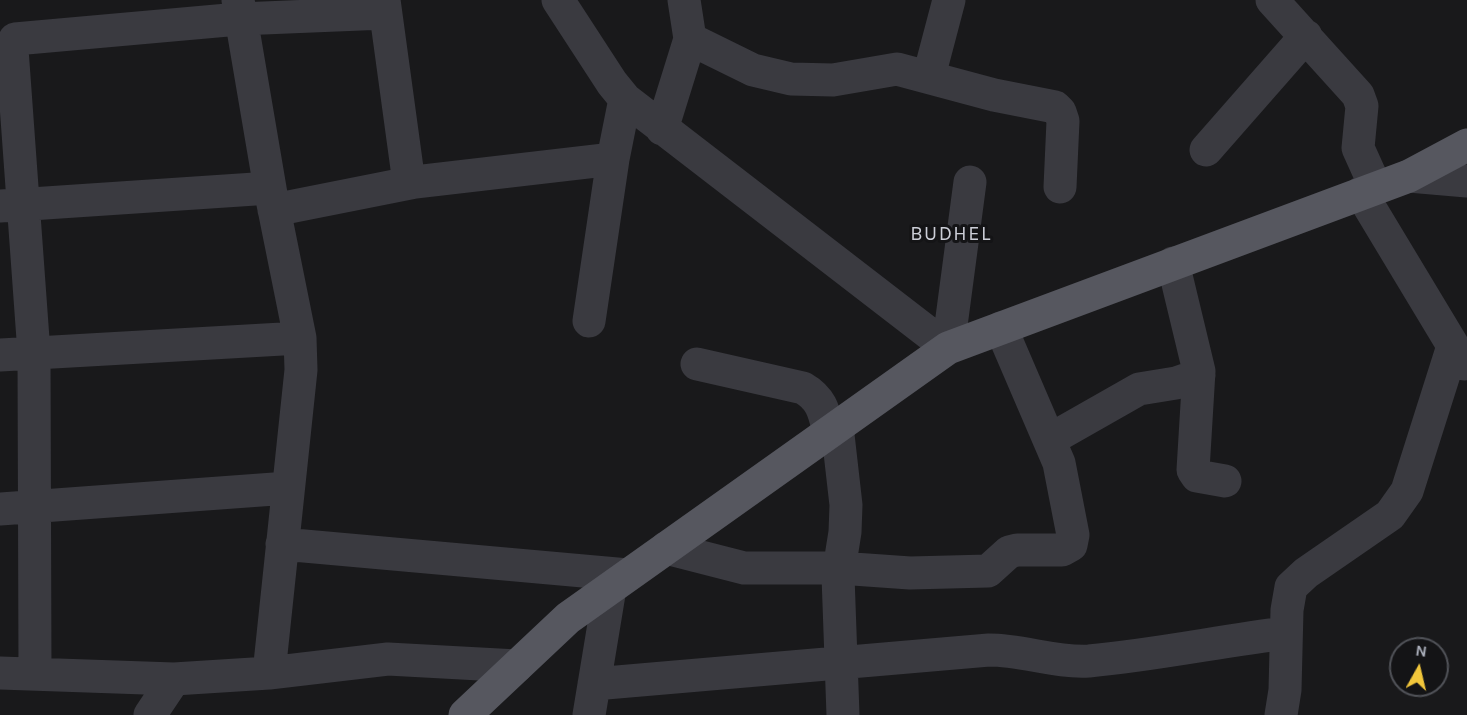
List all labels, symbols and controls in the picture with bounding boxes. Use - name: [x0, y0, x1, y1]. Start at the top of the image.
- district label: BUDHEL: [910, 222, 992, 246]
- north arrow: [1389, 637, 1449, 697]
- text: N: [1414, 640, 1428, 661]

